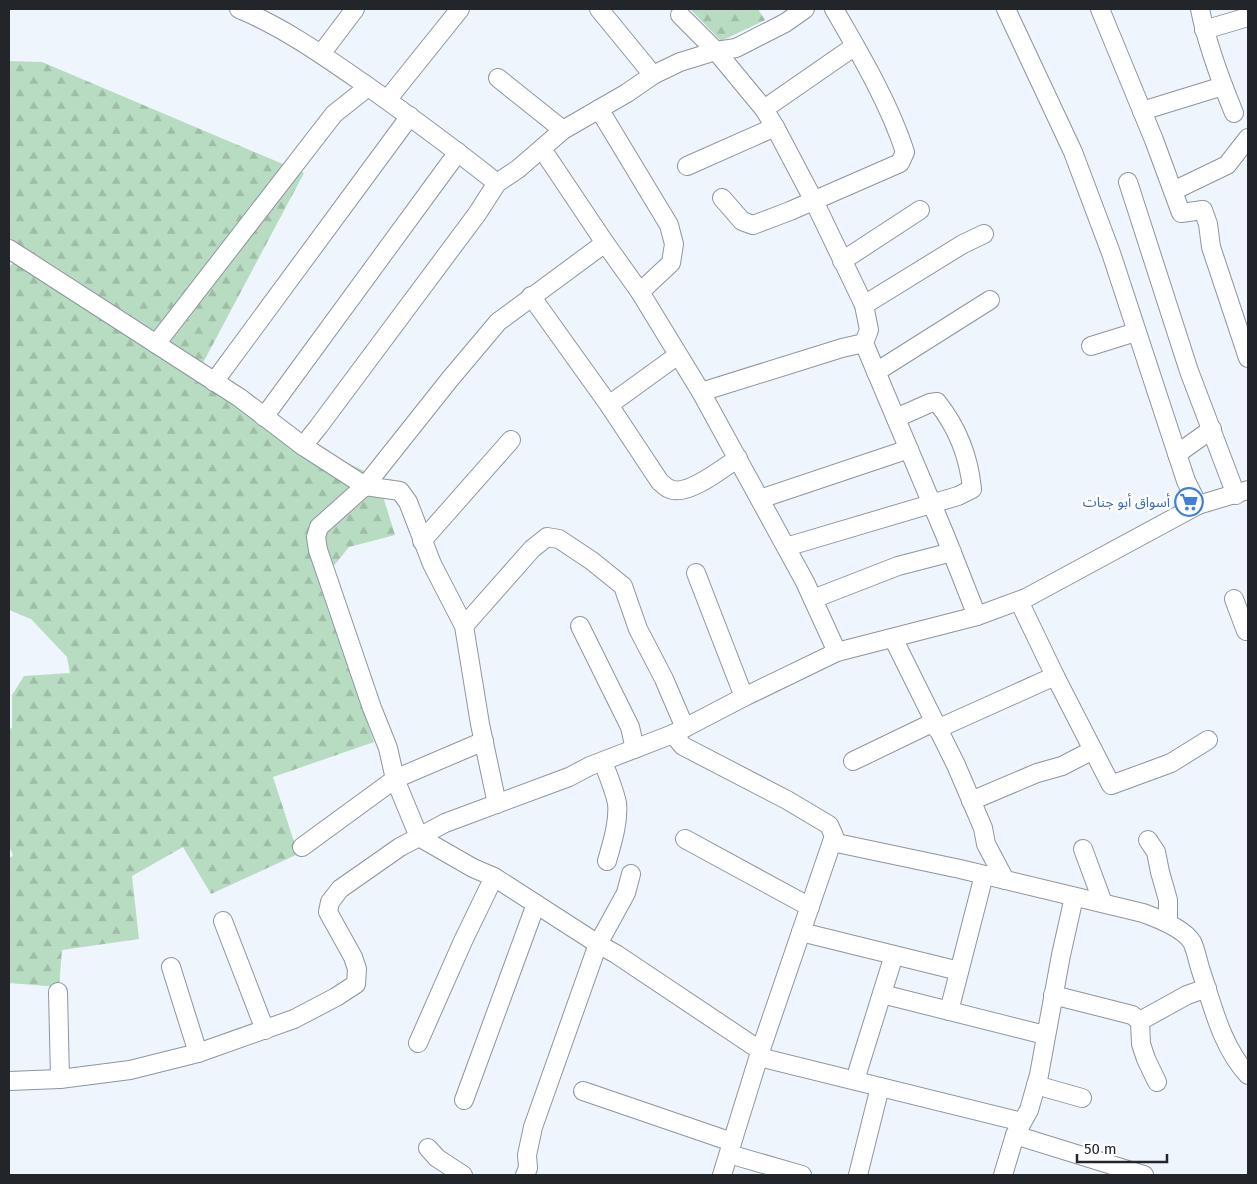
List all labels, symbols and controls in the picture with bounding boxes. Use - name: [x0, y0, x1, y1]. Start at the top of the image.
- supermarket icon: أسواق أبو جنات: [1174, 487, 1204, 517]
- place label: أسواق أبو جنات: [1083, 493, 1170, 511]
- scale bar: [1077, 1132, 1167, 1164]
- text: 50 m: [1084, 1140, 1117, 1158]

